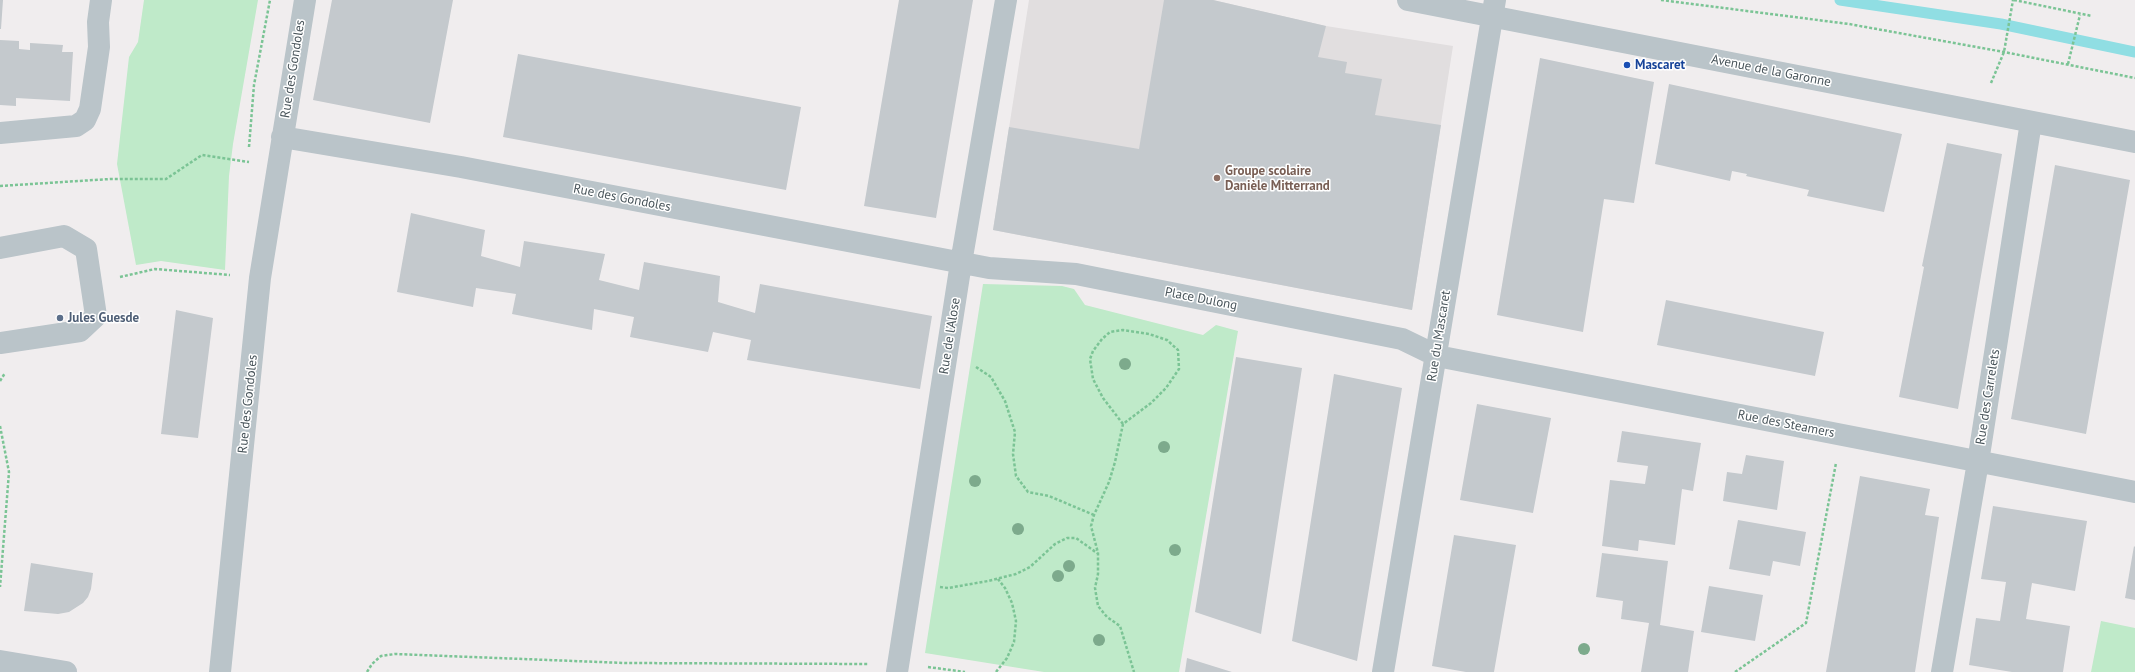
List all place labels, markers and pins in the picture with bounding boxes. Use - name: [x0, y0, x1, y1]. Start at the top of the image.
- place label: Mascaret: [1635, 57, 1685, 73]
- marker: Mascaret: [1622, 60, 1632, 70]
- place label: Groupe scolaire Danièle Mitterrand: [1225, 163, 1330, 194]
- marker: Groupe scolaire Danièle Mitterrand: [1212, 173, 1222, 183]
- place label: Jules Guesde: [68, 310, 139, 326]
- marker: Jules Guesde: [55, 313, 65, 323]

